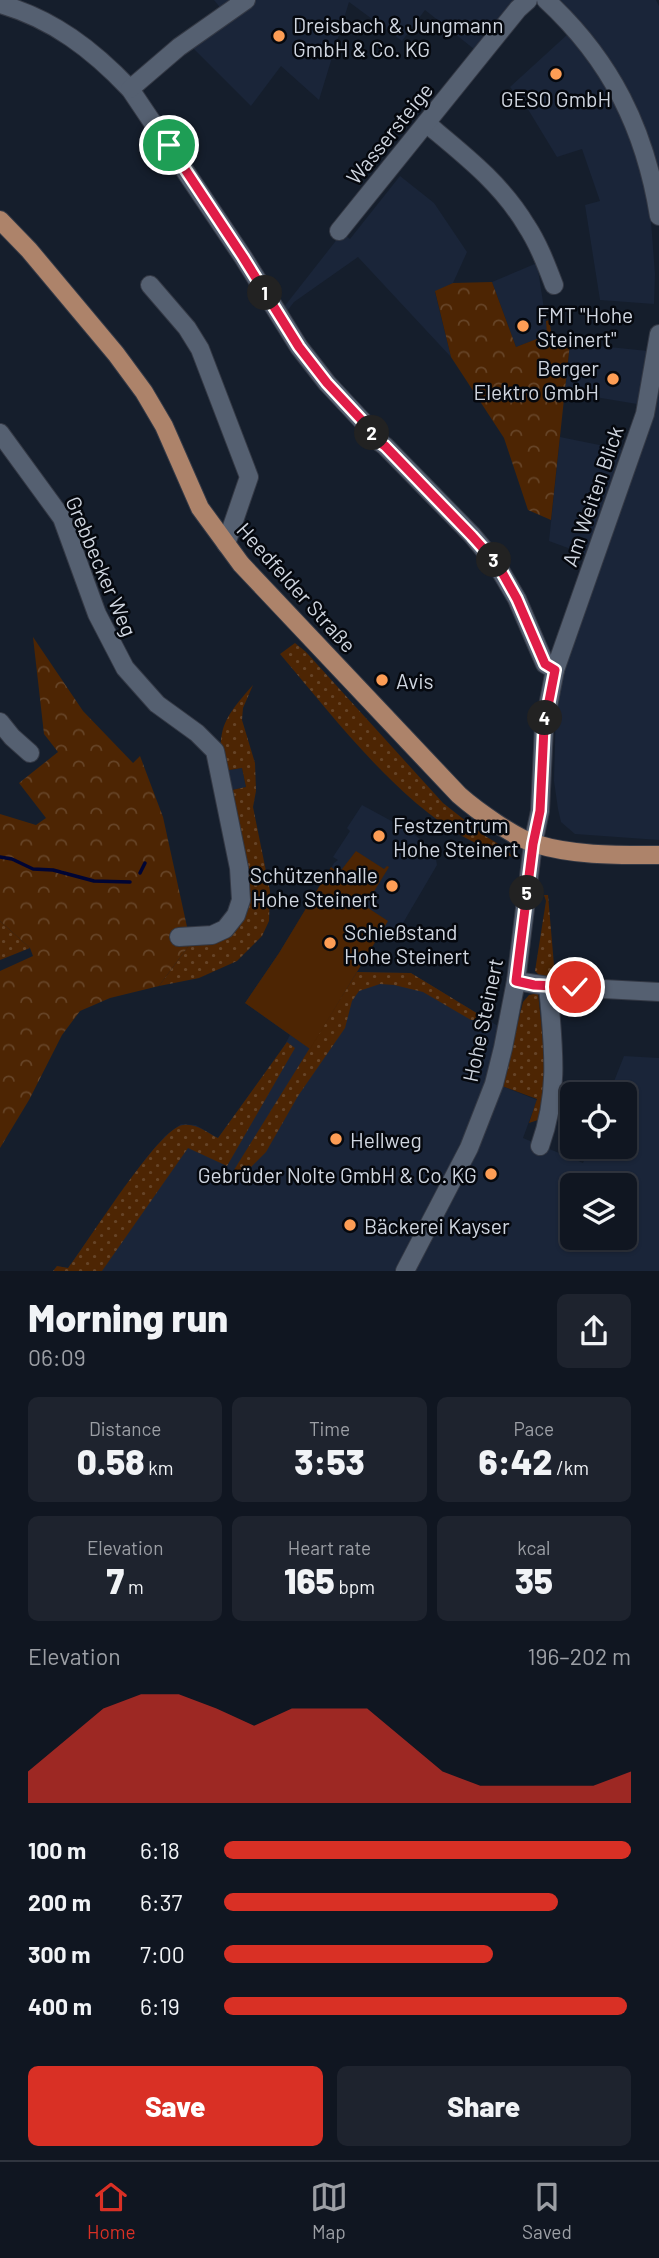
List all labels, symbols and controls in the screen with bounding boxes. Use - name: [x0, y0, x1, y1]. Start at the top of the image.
- place label: Dreisbach & Jungmann GmbH & Co. KG: [293, 12, 503, 61]
- marker: Dreisbach & Jungmann GmbH & Co. KG: [271, 28, 287, 44]
- marker: GESO GmbH: [548, 66, 564, 82]
- street label: Wassersteige: [341, 77, 437, 189]
- place label: GESO GmbH: [501, 86, 611, 111]
- pin: [139, 115, 199, 175]
- icon: arrive: [150, 126, 188, 164]
- pin: 1: [247, 276, 282, 310]
- text: 1: [261, 281, 268, 304]
- place label: FMT "Hohe Steinert": [537, 302, 633, 351]
- marker: FMT "Hohe Steinert": [515, 318, 531, 334]
- place label: Berger Elektro GmbH: [474, 355, 599, 404]
- marker: Berger Elektro GmbH: [605, 371, 621, 387]
- pin: 2: [354, 416, 390, 450]
- text: 2: [366, 421, 377, 444]
- street label: Am Weiten Blick: [556, 422, 628, 570]
- street label: Grebbecker Weg: [61, 492, 143, 640]
- street label: Heedfelder Straße: [232, 517, 362, 657]
- pin: 3: [476, 542, 512, 578]
- text: 3: [488, 548, 499, 571]
- place label: Avis: [396, 668, 434, 693]
- marker: Avis: [374, 672, 390, 688]
- pin: 4: [528, 700, 562, 736]
- text: 4: [539, 706, 550, 729]
- place label: Festzentrum Hohe Steinert: [393, 812, 519, 861]
- marker: Festzentrum Hohe Steinert: [371, 828, 387, 844]
- place label: Schützenhalle Hohe Steinert: [250, 862, 378, 911]
- pin: 5: [510, 876, 544, 910]
- marker: Schützenhalle Hohe Steinert: [384, 878, 400, 894]
- text: 5: [521, 881, 532, 904]
- place label: Schießstand Hohe Steinert: [344, 919, 470, 968]
- marker: Schießstand Hohe Steinert: [322, 935, 338, 951]
- street label: Hohe Steinert: [457, 956, 507, 1084]
- pin: [545, 957, 605, 1017]
- icon: check: [556, 968, 594, 1006]
- map controls: [560, 1082, 637, 1250]
- button: locate: [560, 1082, 637, 1159]
- place label: Hellweg: [350, 1127, 422, 1152]
- marker: Hellweg: [328, 1131, 344, 1147]
- place label: Gebrüder Nolte GmbH & Co. KG: [198, 1162, 477, 1187]
- marker: Gebrüder Nolte GmbH & Co. KG: [483, 1166, 499, 1182]
- button: layers: [560, 1173, 637, 1250]
- place label: Bäckerei Kayser: [364, 1213, 510, 1238]
- marker: Bäckerei Kayser: [342, 1217, 358, 1233]
- text: Morning run: [28, 1294, 228, 1340]
- button: share: [557, 1294, 631, 1368]
- text: 06:09: [28, 1343, 86, 1371]
- text: Distance: [89, 1417, 161, 1440]
- text: Time: [309, 1417, 350, 1440]
- text: Pace: [513, 1417, 554, 1440]
- text: 0.58: [77, 1440, 144, 1482]
- text: 3:53: [294, 1440, 365, 1482]
- text: 6:42: [479, 1440, 552, 1482]
- text: km: [144, 1456, 174, 1479]
- text: /km: [552, 1456, 589, 1479]
- text: Elevation: [87, 1536, 163, 1559]
- text: Heart rate: [288, 1536, 371, 1559]
- text: kcal: [517, 1536, 550, 1559]
- text: 7: [107, 1559, 124, 1601]
- text: 165: [284, 1559, 335, 1601]
- text: 35: [515, 1559, 553, 1601]
- text: m: [124, 1575, 144, 1598]
- text: bpm: [335, 1575, 375, 1598]
- text: Elevation: [28, 1642, 121, 1670]
- text: 196–202 m: [527, 1642, 631, 1670]
- text: 100 m: [28, 1836, 86, 1864]
- text: 6:18: [140, 1836, 180, 1864]
- text: 200 m: [28, 1888, 91, 1916]
- text: 6:37: [140, 1888, 182, 1916]
- text: 300 m: [28, 1940, 90, 1968]
- text: 7:00: [140, 1940, 185, 1968]
- text: 400 m: [28, 1992, 92, 2020]
- text: 6:19: [140, 1992, 180, 2020]
- button: Save: [28, 2066, 323, 2146]
- button: Share: [337, 2066, 631, 2146]
- tab: Home: [87, 2178, 136, 2243]
- tab: Map: [310, 2178, 348, 2243]
- tab: Saved: [522, 2178, 572, 2243]

